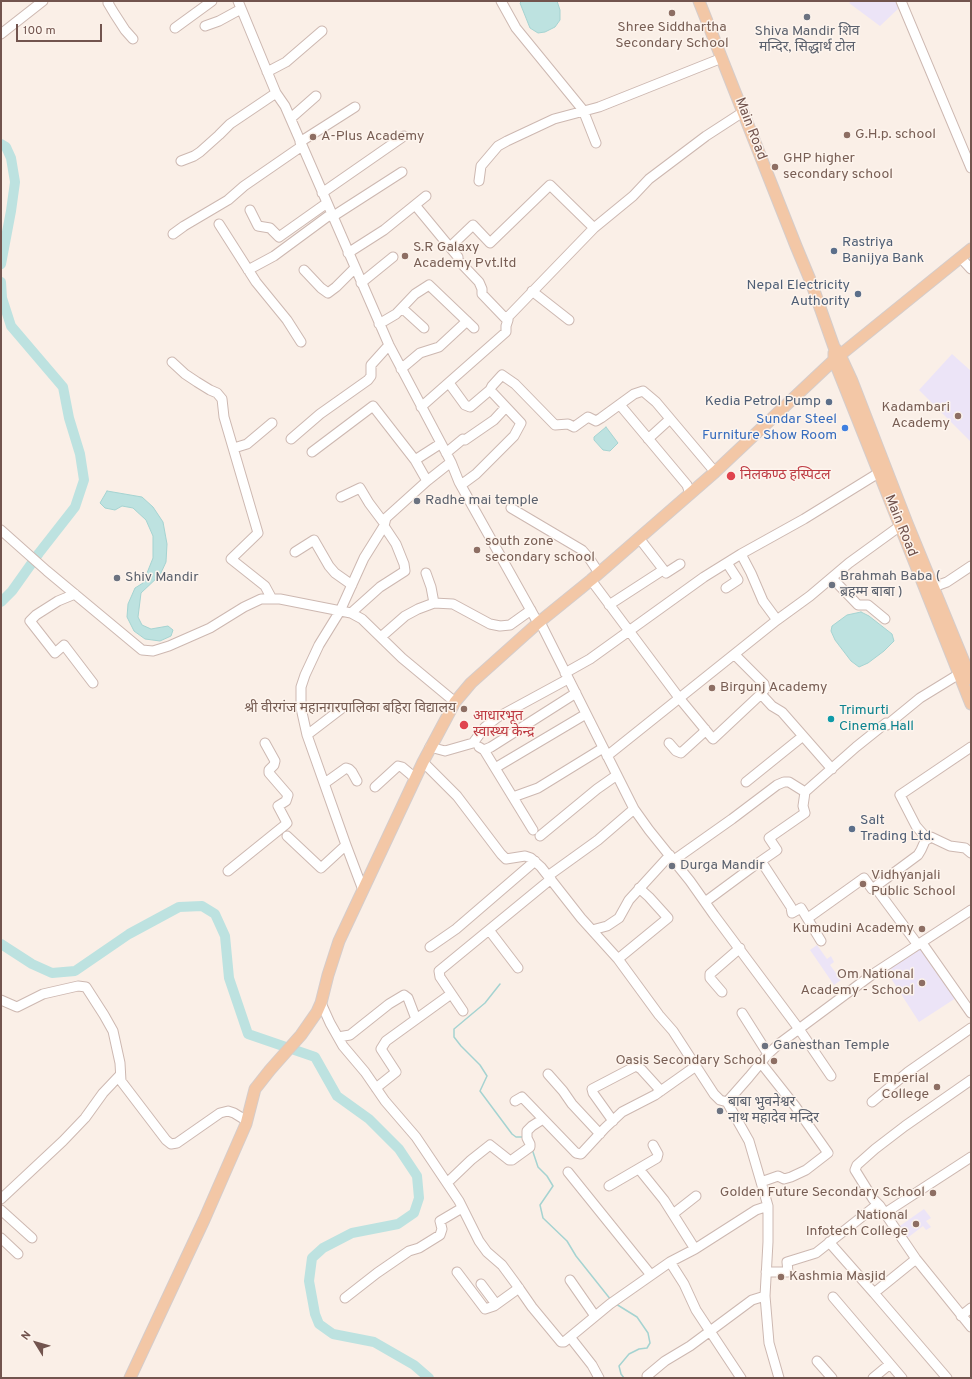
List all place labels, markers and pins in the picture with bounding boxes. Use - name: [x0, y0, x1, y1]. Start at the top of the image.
- marker: Shree Siddhartha Secondary School: [667, 8, 677, 18]
- marker: Shiva Mandir शिव मन्दिर, सिद्धार्थ टोल: [802, 12, 812, 22]
- place label: Shree Siddhartha Secondary School: [615, 20, 729, 52]
- place label: Shiva Mandir शिव मन्दिर, सिद्धार्थ टोल: [755, 24, 859, 56]
- place label: G.H.p. school: [855, 127, 936, 143]
- place label: A-Plus Academy: [321, 129, 425, 145]
- marker: G.H.p. school: [842, 130, 852, 140]
- marker: A-Plus Academy: [308, 132, 318, 142]
- place label: GHP higher secondary school: [783, 151, 893, 184]
- marker: GHP higher secondary school: [770, 162, 780, 172]
- place label: Rastriya Banijya Bank: [842, 235, 924, 268]
- place label: S.R Galaxy Academy Pvt.ltd: [413, 240, 516, 272]
- marker: Rastriya Banijya Bank: [829, 246, 839, 256]
- marker: S.R Galaxy Academy Pvt.ltd: [400, 251, 410, 261]
- place label: Nepal Electricity Authority: [747, 278, 850, 310]
- marker: Nepal Electricity Authority: [853, 289, 863, 299]
- place label: Kedia Petrol Pump: [705, 394, 821, 410]
- marker: Kedia Petrol Pump: [824, 397, 834, 407]
- place label: Kadambari Academy: [882, 400, 950, 432]
- marker: Kadambari Academy: [953, 411, 963, 421]
- place label: Sundar Steel Furniture Show Room: [702, 412, 837, 444]
- marker: Sundar Steel Furniture Show Room: [840, 423, 850, 433]
- place label: निलकण्ठ हस्पिटल: [740, 468, 831, 484]
- marker: निलकण्ठ हस्पिटल: [725, 470, 737, 482]
- place label: Radhe mai temple: [425, 493, 539, 509]
- marker: Radhe mai temple: [412, 496, 422, 506]
- place label: south zone secondary school: [485, 534, 595, 566]
- marker: south zone secondary school: [472, 545, 482, 555]
- place label: Brahmah Baba ( ब्रहम्म बाबा ): [840, 569, 940, 602]
- place label: Shiv Mandir: [125, 570, 199, 586]
- marker: Shiv Mandir: [112, 573, 122, 583]
- marker: Brahmah Baba ( ब्रहम्म बाबा ): [827, 580, 837, 590]
- place label: Birgunj Academy: [720, 680, 827, 696]
- marker: Birgunj Academy: [707, 683, 717, 693]
- place label: श्री वीरगंज महानगरपालिका बहिरा विद्यालय: [244, 701, 456, 717]
- place label: Trimurti Cinema Hall: [839, 703, 914, 736]
- marker: श्री वीरगंज महानगरपालिका बहिरा विद्यालय: [459, 704, 469, 714]
- place label: आधारभूत स्वास्थ्य केन्द्र: [473, 709, 534, 742]
- marker: Trimurti Cinema Hall: [826, 714, 836, 724]
- marker: आधारभूत स्वास्थ्य केन्द्र: [458, 719, 470, 731]
- place label: Salt Trading Ltd.: [860, 813, 934, 846]
- marker: Salt Trading Ltd.: [847, 824, 857, 834]
- place label: Durga Mandir: [680, 858, 765, 874]
- marker: Durga Mandir: [667, 861, 677, 871]
- place label: Vidhyanjali Public School: [871, 868, 956, 900]
- marker: Vidhyanjali Public School: [858, 879, 868, 889]
- place label: Kumudini Academy: [792, 921, 914, 937]
- marker: Kumudini Academy: [917, 924, 927, 934]
- place label: Om National Academy - School: [801, 967, 914, 1000]
- marker: Om National Academy - School: [917, 978, 927, 988]
- place label: Ganesthan Temple: [773, 1038, 889, 1054]
- marker: Ganesthan Temple: [760, 1041, 770, 1051]
- place label: Oasis Secondary School: [615, 1053, 766, 1069]
- marker: Oasis Secondary School: [769, 1056, 779, 1066]
- place label: Emperial College: [873, 1071, 929, 1104]
- marker: Emperial College: [932, 1082, 942, 1092]
- place label: बाबा भुवनेश्वर नाथ महादेव मन्दिर: [728, 1095, 819, 1128]
- marker: बाबा भुवनेश्वर नाथ महादेव मन्दिर: [715, 1106, 725, 1116]
- place label: Golden Future Secondary School: [720, 1185, 925, 1201]
- marker: Golden Future Secondary School: [928, 1188, 938, 1198]
- place label: National Infotech College: [806, 1208, 908, 1240]
- marker: National Infotech College: [911, 1219, 921, 1229]
- place label: Kashmia Masjid: [789, 1269, 886, 1285]
- marker: Kashmia Masjid: [776, 1272, 786, 1282]

